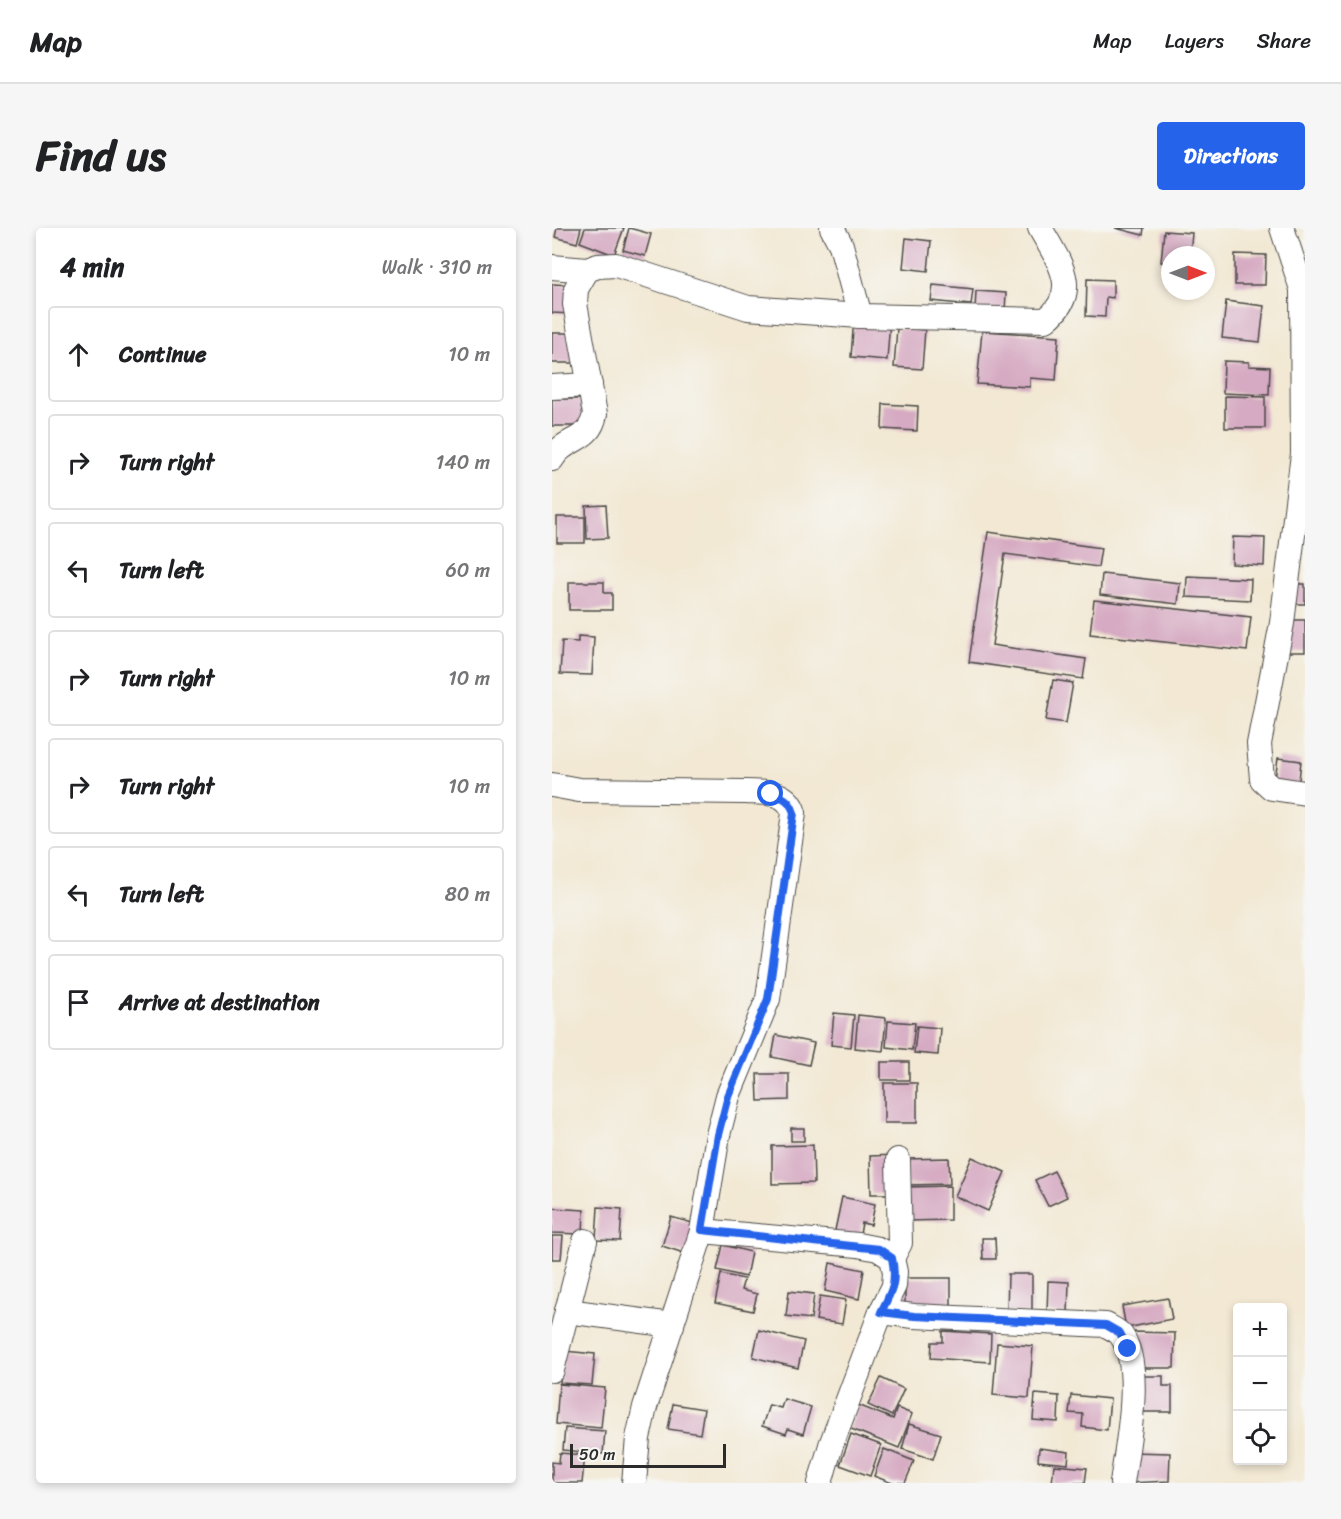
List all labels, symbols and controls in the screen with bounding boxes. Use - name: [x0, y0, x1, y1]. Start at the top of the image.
- text: Map: [30, 17, 82, 66]
- text: Map: [1093, 22, 1132, 60]
- text: Layers: [1165, 22, 1224, 60]
- text: Share: [1257, 22, 1311, 60]
- text: Find us: [36, 119, 166, 193]
- button: Directions: [1157, 122, 1305, 190]
- text: 4 min: [60, 244, 124, 290]
- north arrow: [1161, 246, 1215, 300]
- text: Walk · 310 m: [382, 250, 492, 285]
- text: Continue: [119, 335, 207, 374]
- text: 10 m: [448, 337, 490, 372]
- icon: ahead: [62, 338, 95, 371]
- text: Turn right: [119, 443, 214, 482]
- text: 140 m: [436, 445, 490, 480]
- icon: right: [62, 446, 95, 479]
- text: Turn left: [119, 551, 204, 590]
- text: 60 m: [445, 553, 490, 588]
- icon: left: [62, 554, 95, 587]
- text: Turn right: [119, 659, 214, 698]
- text: 10 m: [448, 661, 490, 696]
- icon: right: [62, 662, 95, 695]
- text: Turn right: [119, 767, 214, 806]
- text: 10 m: [448, 769, 490, 804]
- icon: right: [62, 770, 95, 803]
- route start: [757, 780, 783, 806]
- text: Turn left: [119, 875, 204, 914]
- text: 80 m: [445, 877, 490, 912]
- icon: left: [62, 878, 95, 911]
- text: Arrive at destination: [119, 983, 320, 1022]
- icon: arrive: [62, 986, 95, 1019]
- map controls: [1233, 1303, 1287, 1465]
- button: +: [1233, 1303, 1287, 1357]
- route end: [1114, 1335, 1140, 1361]
- button: −: [1233, 1357, 1287, 1411]
- button: locate: [1233, 1411, 1287, 1465]
- text: 50 m: [579, 1440, 615, 1469]
- scale bar: [570, 1441, 726, 1468]

